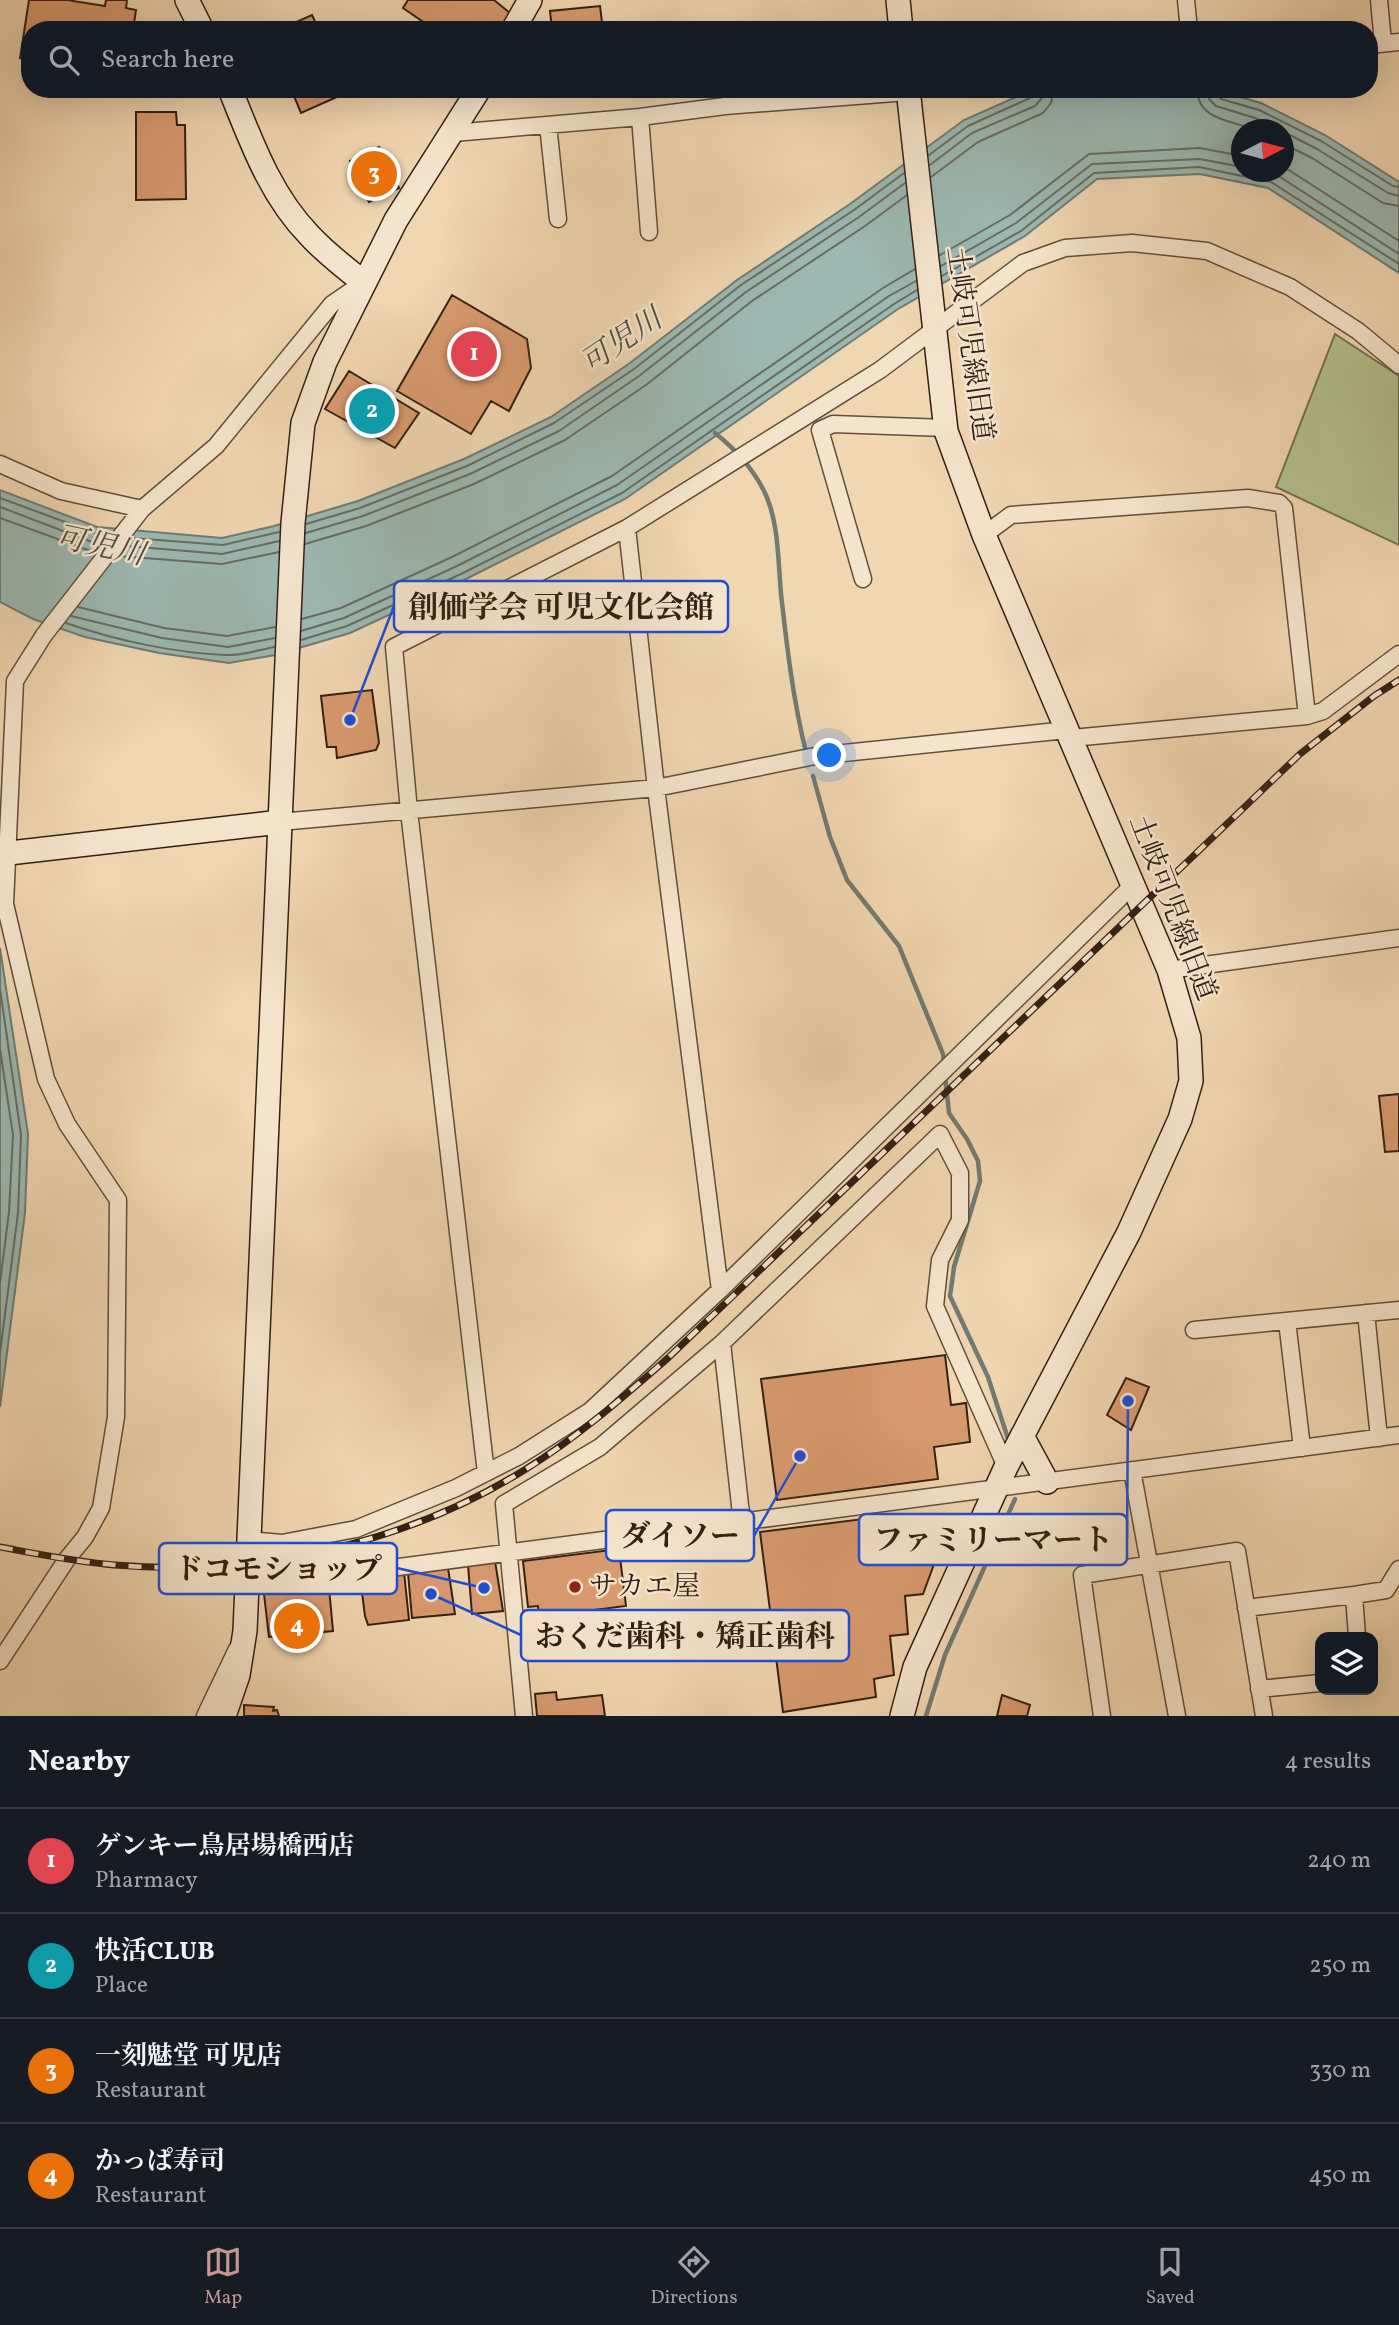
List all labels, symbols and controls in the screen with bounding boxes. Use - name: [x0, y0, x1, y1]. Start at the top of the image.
- search box: [21, 21, 1378, 98]
- icon: search: [45, 41, 83, 79]
- text: Search here: [101, 42, 234, 78]
- north arrow: [1231, 119, 1294, 182]
- pin: 3: [351, 148, 397, 200]
- street label: 土岐可児線旧道: [936, 244, 1002, 444]
- water label: 可児川: [573, 298, 674, 385]
- pin: 1: [451, 328, 497, 380]
- pin: 2: [349, 385, 395, 437]
- water label: 可児川: [52, 517, 151, 578]
- callout: 創価学会 可児文化会館: [394, 581, 728, 632]
- text: 創価学会 可児文化会館: [408, 588, 714, 630]
- your location: [812, 738, 846, 772]
- street label: 土岐可児線旧道: [1119, 810, 1225, 1006]
- callout: ダイソー: [606, 1510, 754, 1561]
- callout: ファミリーマート: [859, 1514, 1127, 1565]
- text: ダイソー: [620, 1517, 740, 1559]
- text: ファミリーマート: [873, 1521, 1113, 1563]
- callout: ドコモショップ: [159, 1543, 397, 1594]
- text: ドコモショップ: [174, 1550, 382, 1592]
- place label: サカエ屋: [589, 1568, 700, 1607]
- marker: サカエ屋: [567, 1579, 583, 1595]
- pin: 4: [274, 1600, 320, 1652]
- callout: おくだ歯科・矯正歯科: [521, 1610, 849, 1661]
- text: おくだ歯科・矯正歯科: [535, 1617, 835, 1659]
- map controls: [1315, 1632, 1378, 1695]
- button: layers: [1315, 1632, 1378, 1695]
- text: Nearby: [28, 1741, 130, 1783]
- text: 4 results: [1285, 1746, 1371, 1778]
- text: ゲンキー鳥居場橋西店: [95, 1829, 354, 1865]
- text: 1: [46, 1845, 56, 1877]
- text: 240 m: [1307, 1845, 1371, 1877]
- text: Pharmacy: [95, 1865, 198, 1897]
- text: 快活CLUB: [95, 1934, 215, 1970]
- text: 2: [45, 1950, 57, 1982]
- text: 250 m: [1309, 1950, 1371, 1982]
- text: Place: [95, 1970, 148, 2002]
- text: 一刻魅堂 可児店: [95, 2039, 282, 2075]
- text: 3: [45, 2055, 57, 2087]
- text: 330 m: [1309, 2055, 1371, 2087]
- text: Restaurant: [95, 2075, 206, 2107]
- text: かっぱ寿司: [95, 2144, 225, 2180]
- text: 4: [44, 2160, 58, 2192]
- text: 450 m: [1309, 2160, 1371, 2192]
- text: Restaurant: [95, 2180, 206, 2212]
- tab: Map: [204, 2243, 242, 2311]
- tab: Directions: [651, 2243, 738, 2311]
- tab: Saved: [1146, 2243, 1195, 2311]

